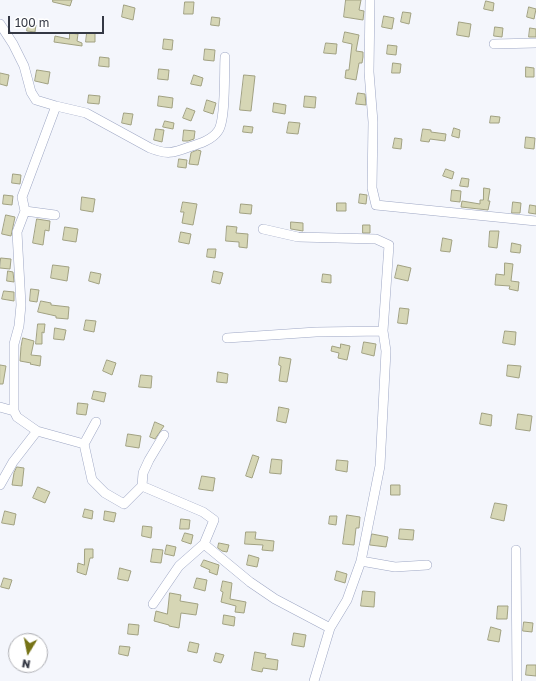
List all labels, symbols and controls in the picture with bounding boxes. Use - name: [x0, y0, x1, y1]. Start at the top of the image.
- scale bar: [10, 8, 106, 34]
- text: 100 m: [15, 15, 49, 30]
- north arrow: [8, 633, 48, 673]
- text: N: [21, 657, 31, 671]

